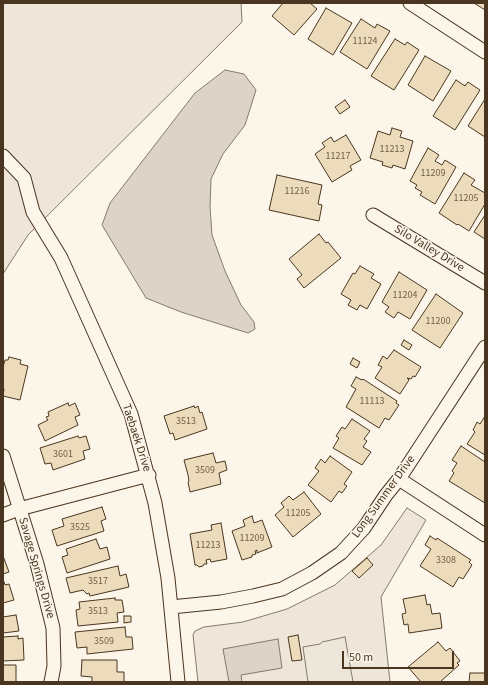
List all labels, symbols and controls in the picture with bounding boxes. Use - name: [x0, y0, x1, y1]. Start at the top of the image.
- house number: 11124: [353, 36, 377, 48]
- house number: 11213: [380, 144, 404, 156]
- house number: 11217: [326, 151, 350, 163]
- house number: 11209: [421, 168, 445, 180]
- house number: 11216: [285, 186, 309, 198]
- house number: 11205: [454, 193, 478, 205]
- street label: Silo Valley Drive: [391, 222, 467, 276]
- house number: 11204: [393, 290, 417, 302]
- house number: 11200: [426, 316, 450, 328]
- house number: 11113: [360, 396, 384, 408]
- street label: Taebaek Drive: [118, 402, 154, 474]
- house number: 3513: [176, 416, 196, 428]
- house number: 3601: [53, 449, 73, 461]
- street label: Long Summer Drive: [349, 453, 419, 541]
- house number: 3509: [195, 465, 215, 477]
- house number: 11205: [286, 508, 310, 520]
- street label: Savage Springs Drive: [15, 516, 57, 620]
- house number: 3525: [70, 522, 90, 534]
- house number: 11209: [240, 533, 264, 545]
- house number: 11213: [196, 540, 220, 552]
- house number: 3308: [436, 555, 456, 567]
- house number: 3517: [88, 576, 108, 588]
- house number: 3513: [88, 606, 108, 618]
- house number: 3509: [94, 636, 114, 648]
- scale bar: [344, 643, 456, 669]
- text: 50 m: [349, 649, 373, 666]

